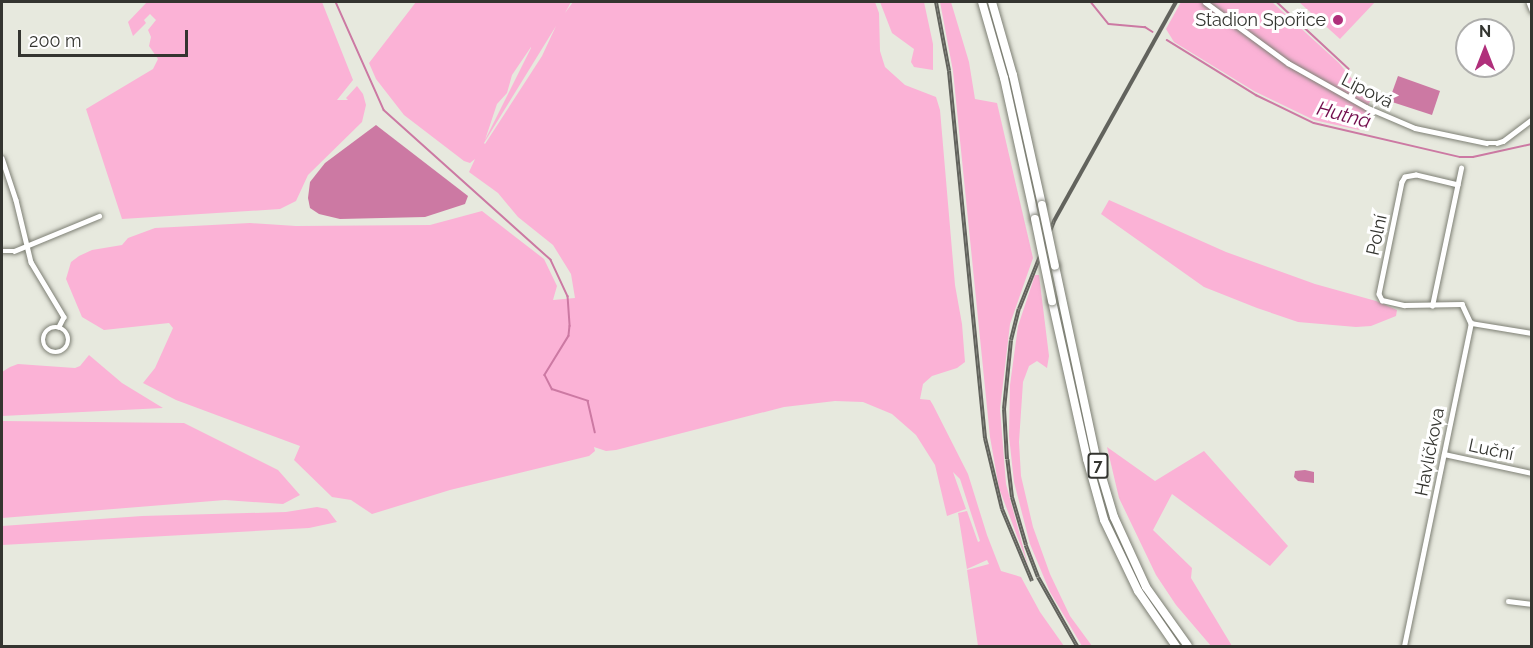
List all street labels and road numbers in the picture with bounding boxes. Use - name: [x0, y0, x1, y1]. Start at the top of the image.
- street label: Lipová: [1338, 69, 1396, 113]
- street label: Polní: [1362, 213, 1392, 257]
- street label: Havlíčkova: [1411, 406, 1449, 498]
- street label: Luční: [1467, 435, 1515, 465]
- road number: 7: [1088, 453, 1108, 479]

